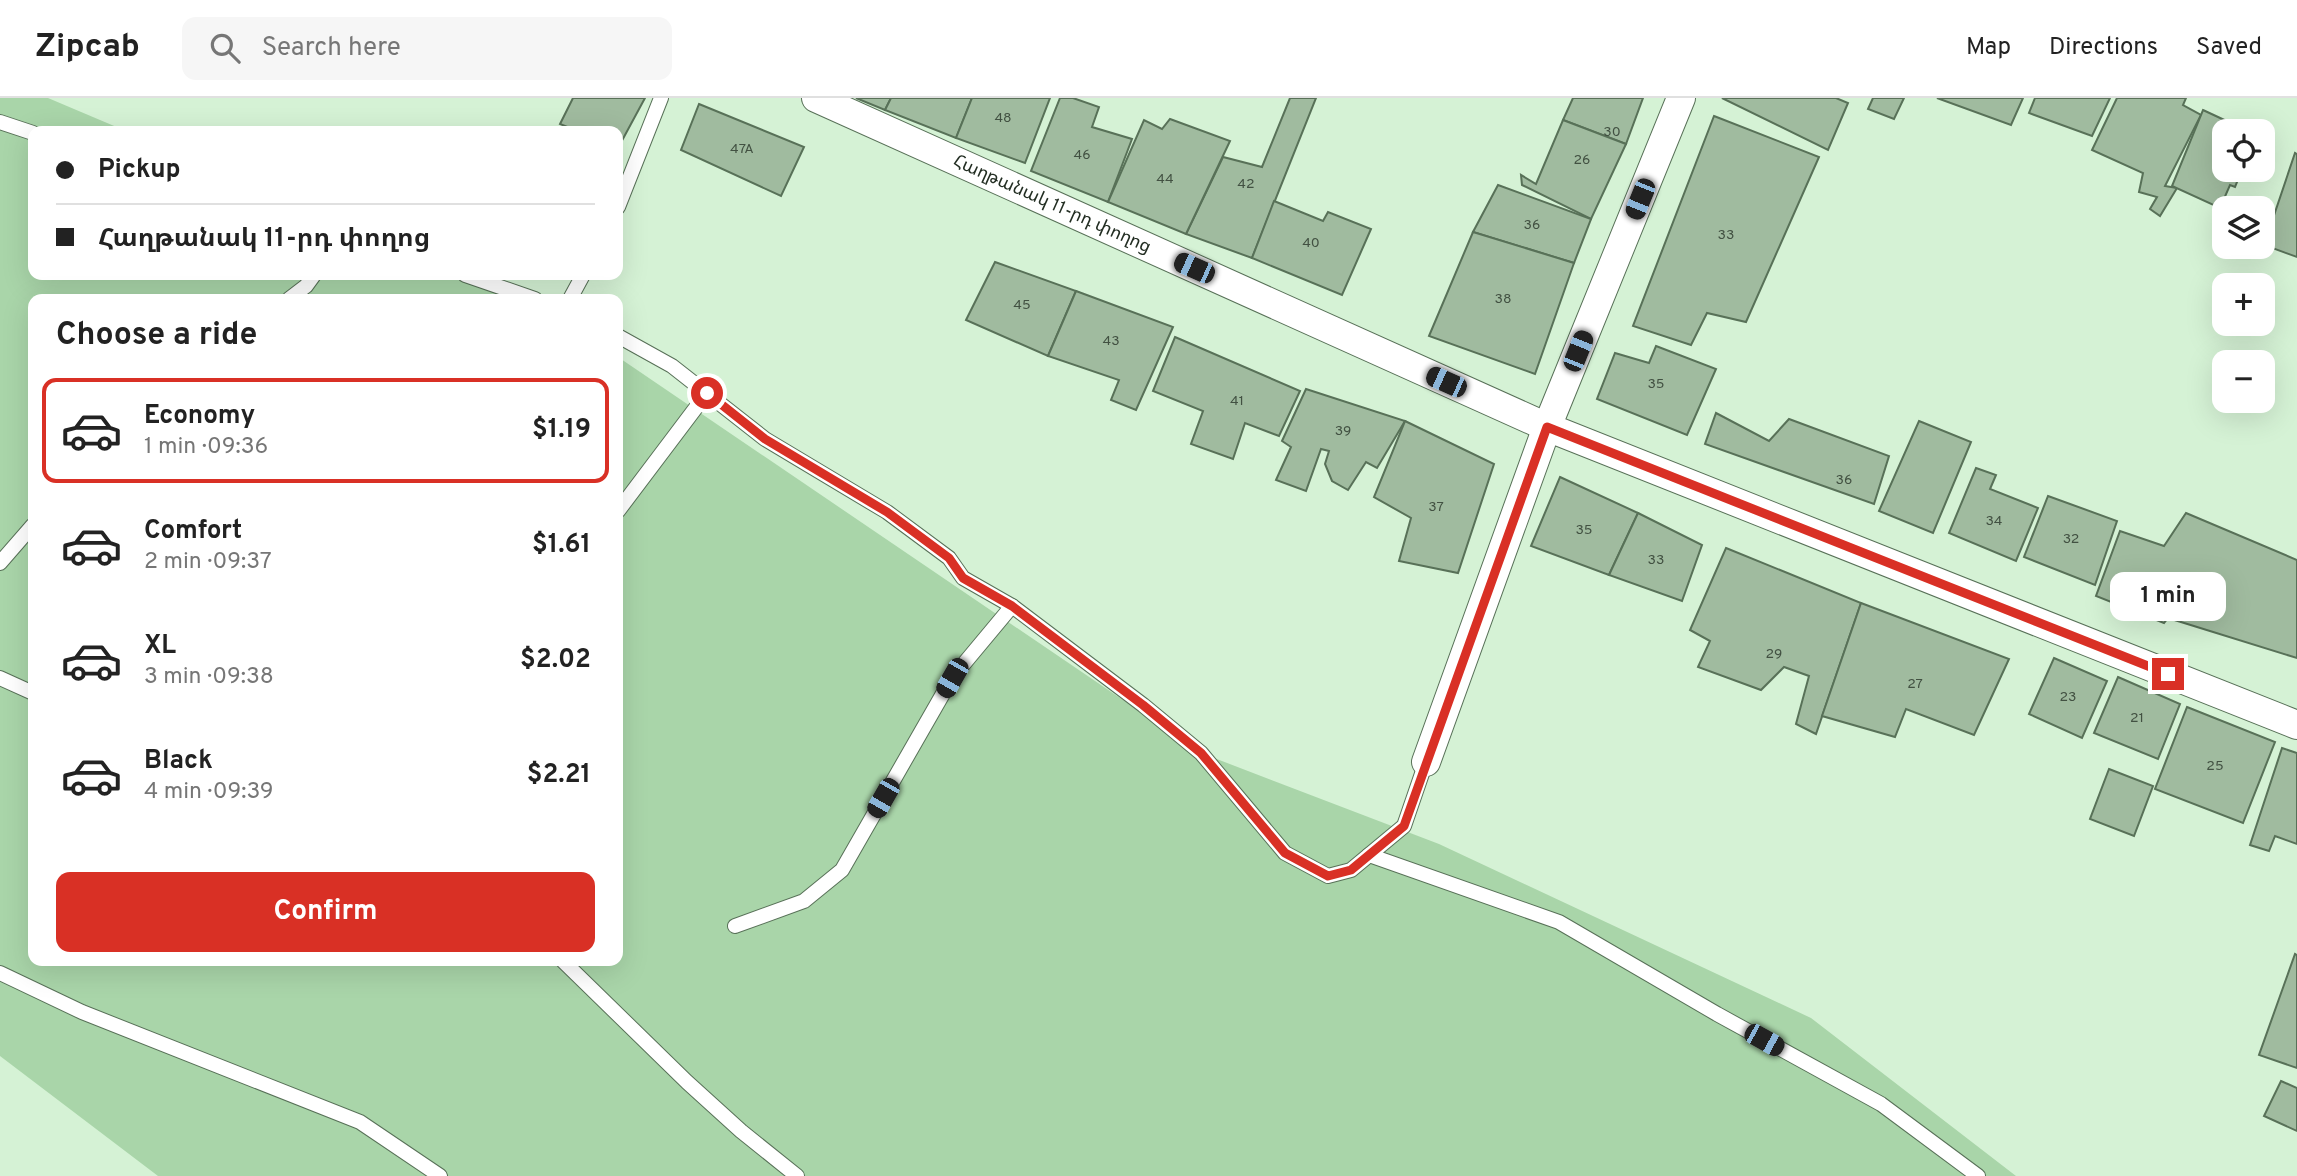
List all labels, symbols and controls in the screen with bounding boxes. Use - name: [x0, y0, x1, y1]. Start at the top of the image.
- search box: [182, 17, 672, 80]
- text: Zipcab: [35, 27, 140, 69]
- icon: search: [206, 29, 244, 67]
- text: Search here: [262, 32, 401, 65]
- text: Map: [1966, 33, 2011, 63]
- text: Directions: [2049, 33, 2158, 63]
- text: Saved: [2196, 33, 2262, 63]
- house number: 48: [994, 110, 1012, 127]
- map controls: [2212, 119, 2275, 413]
- button: locate: [2212, 119, 2275, 182]
- house number: 30: [1603, 124, 1621, 141]
- house number: 47А: [730, 141, 754, 158]
- house number: 46: [1073, 147, 1091, 164]
- street label: Հաղթանակ 11-րդ փողոց: [950, 150, 1155, 259]
- house number: 26: [1574, 152, 1590, 169]
- text: Pickup: [98, 154, 181, 187]
- house number: 44: [1156, 171, 1174, 188]
- house number: 42: [1237, 176, 1255, 193]
- car: [1623, 176, 1658, 222]
- button: layers: [2212, 196, 2275, 259]
- house number: 36: [1524, 217, 1540, 234]
- text: Հաղթանակ 11-րդ փողոց: [98, 223, 430, 256]
- house number: 33: [1718, 227, 1734, 244]
- house number: 40: [1302, 235, 1320, 252]
- car: [1171, 250, 1218, 286]
- button: +: [2212, 273, 2275, 336]
- house number: 38: [1495, 291, 1511, 308]
- house number: 45: [1013, 297, 1031, 314]
- text: Choose a ride: [56, 316, 257, 356]
- car: [1561, 328, 1596, 374]
- house number: 43: [1102, 333, 1120, 350]
- button: −: [2212, 350, 2275, 413]
- car: [1423, 364, 1470, 400]
- house number: 35: [1647, 376, 1665, 393]
- route start: [691, 377, 723, 409]
- house number: 41: [1230, 393, 1244, 410]
- icon: car: [60, 399, 123, 462]
- text: Economy: [144, 400, 255, 433]
- text: $1.19: [532, 414, 591, 447]
- house number: 39: [1335, 423, 1351, 440]
- text: 1 min · 09:36: [144, 433, 268, 462]
- house number: 36: [1836, 472, 1852, 489]
- house number: 37: [1428, 499, 1444, 516]
- house number: 34: [1985, 513, 2003, 530]
- icon: car: [60, 514, 123, 577]
- text: Comfort: [144, 515, 242, 548]
- house number: 35: [1575, 522, 1593, 539]
- text: $1.61: [532, 529, 591, 562]
- house number: 32: [2063, 531, 2079, 548]
- text: 2 min · 09:37: [144, 548, 272, 577]
- house number: 33: [1648, 552, 1664, 569]
- callout: 1 min: [2110, 573, 2226, 622]
- text: 1 min: [2140, 582, 2196, 611]
- icon: car: [60, 629, 123, 692]
- text: XL: [144, 630, 176, 663]
- text: $2.02: [520, 644, 591, 677]
- house number: 29: [1766, 646, 1782, 663]
- car: [933, 655, 972, 701]
- route end: [2152, 658, 2184, 690]
- text: 3 min · 09:38: [144, 663, 274, 692]
- house number: 27: [1907, 676, 1923, 693]
- house number: 23: [2060, 689, 2077, 706]
- house number: 21: [2130, 710, 2144, 727]
- icon: car: [60, 744, 123, 807]
- text: Black: [144, 745, 213, 778]
- house number: 25: [2206, 758, 2224, 775]
- text: $2.21: [527, 759, 591, 792]
- car: [864, 775, 903, 821]
- text: 4 min · 09:39: [144, 778, 274, 807]
- button: Confirm: [56, 872, 595, 952]
- car: [1741, 1021, 1788, 1059]

